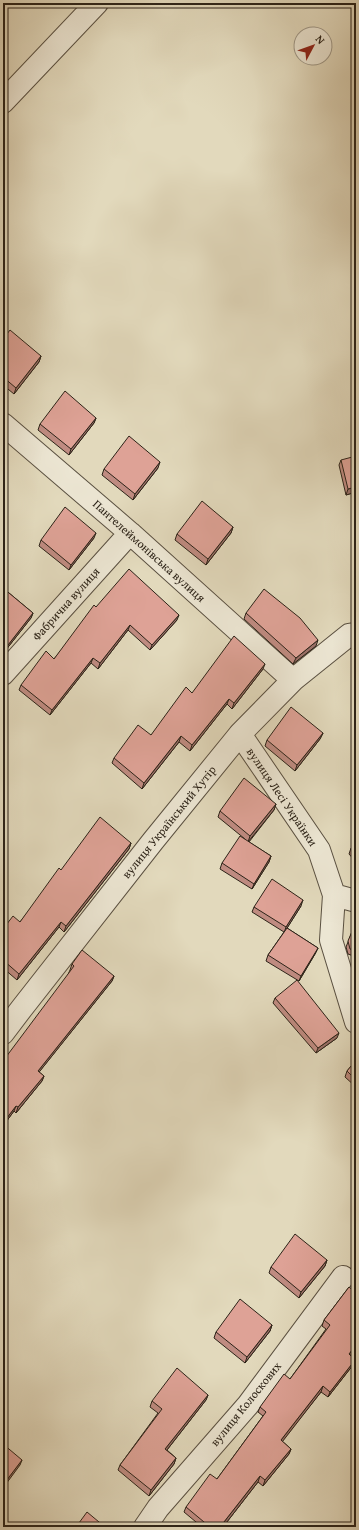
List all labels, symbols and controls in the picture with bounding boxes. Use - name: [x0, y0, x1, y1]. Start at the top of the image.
- north arrow: [293, 26, 333, 66]
- text: N: [312, 31, 329, 48]
- street label: Пантелеймонівська вулиця: [89, 495, 209, 606]
- street label: Фабрична вулиця: [28, 563, 103, 644]
- street label: вулиця Лесі Українки: [243, 744, 322, 849]
- street label: вулиця Український Хутір: [118, 761, 220, 882]
- street label: вулиця Колоскових: [206, 1357, 286, 1450]

